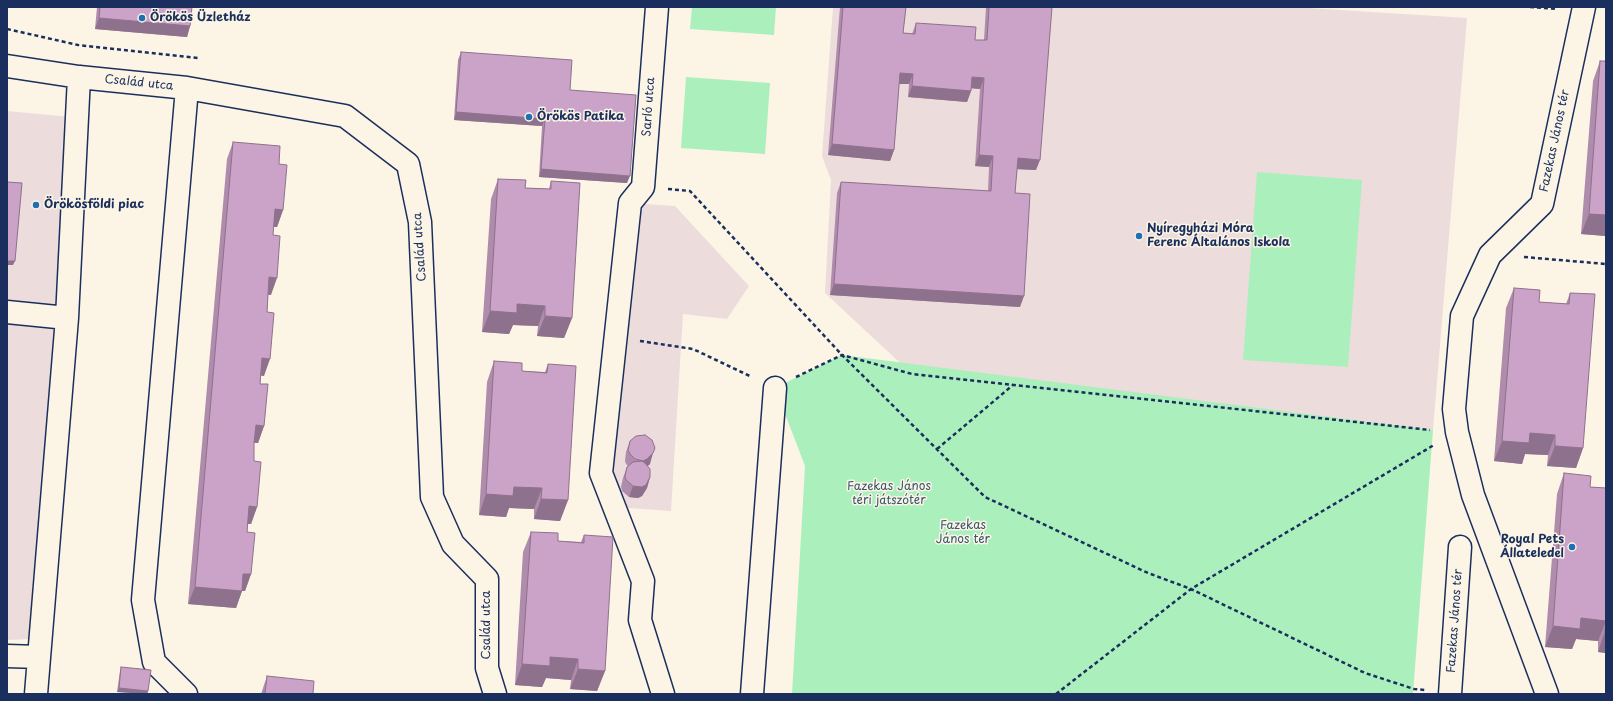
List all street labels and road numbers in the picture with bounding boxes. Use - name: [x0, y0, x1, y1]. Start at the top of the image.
- street label: Család utca: [104, 72, 174, 94]
- street label: Sarló utca: [640, 77, 658, 137]
- street label: Fazekas János tér: [1537, 88, 1573, 194]
- street label: Család utca: [410, 212, 430, 282]
- street label: Fazekas János tér: [1444, 568, 1466, 674]
- street label: Család utca: [480, 590, 494, 660]

